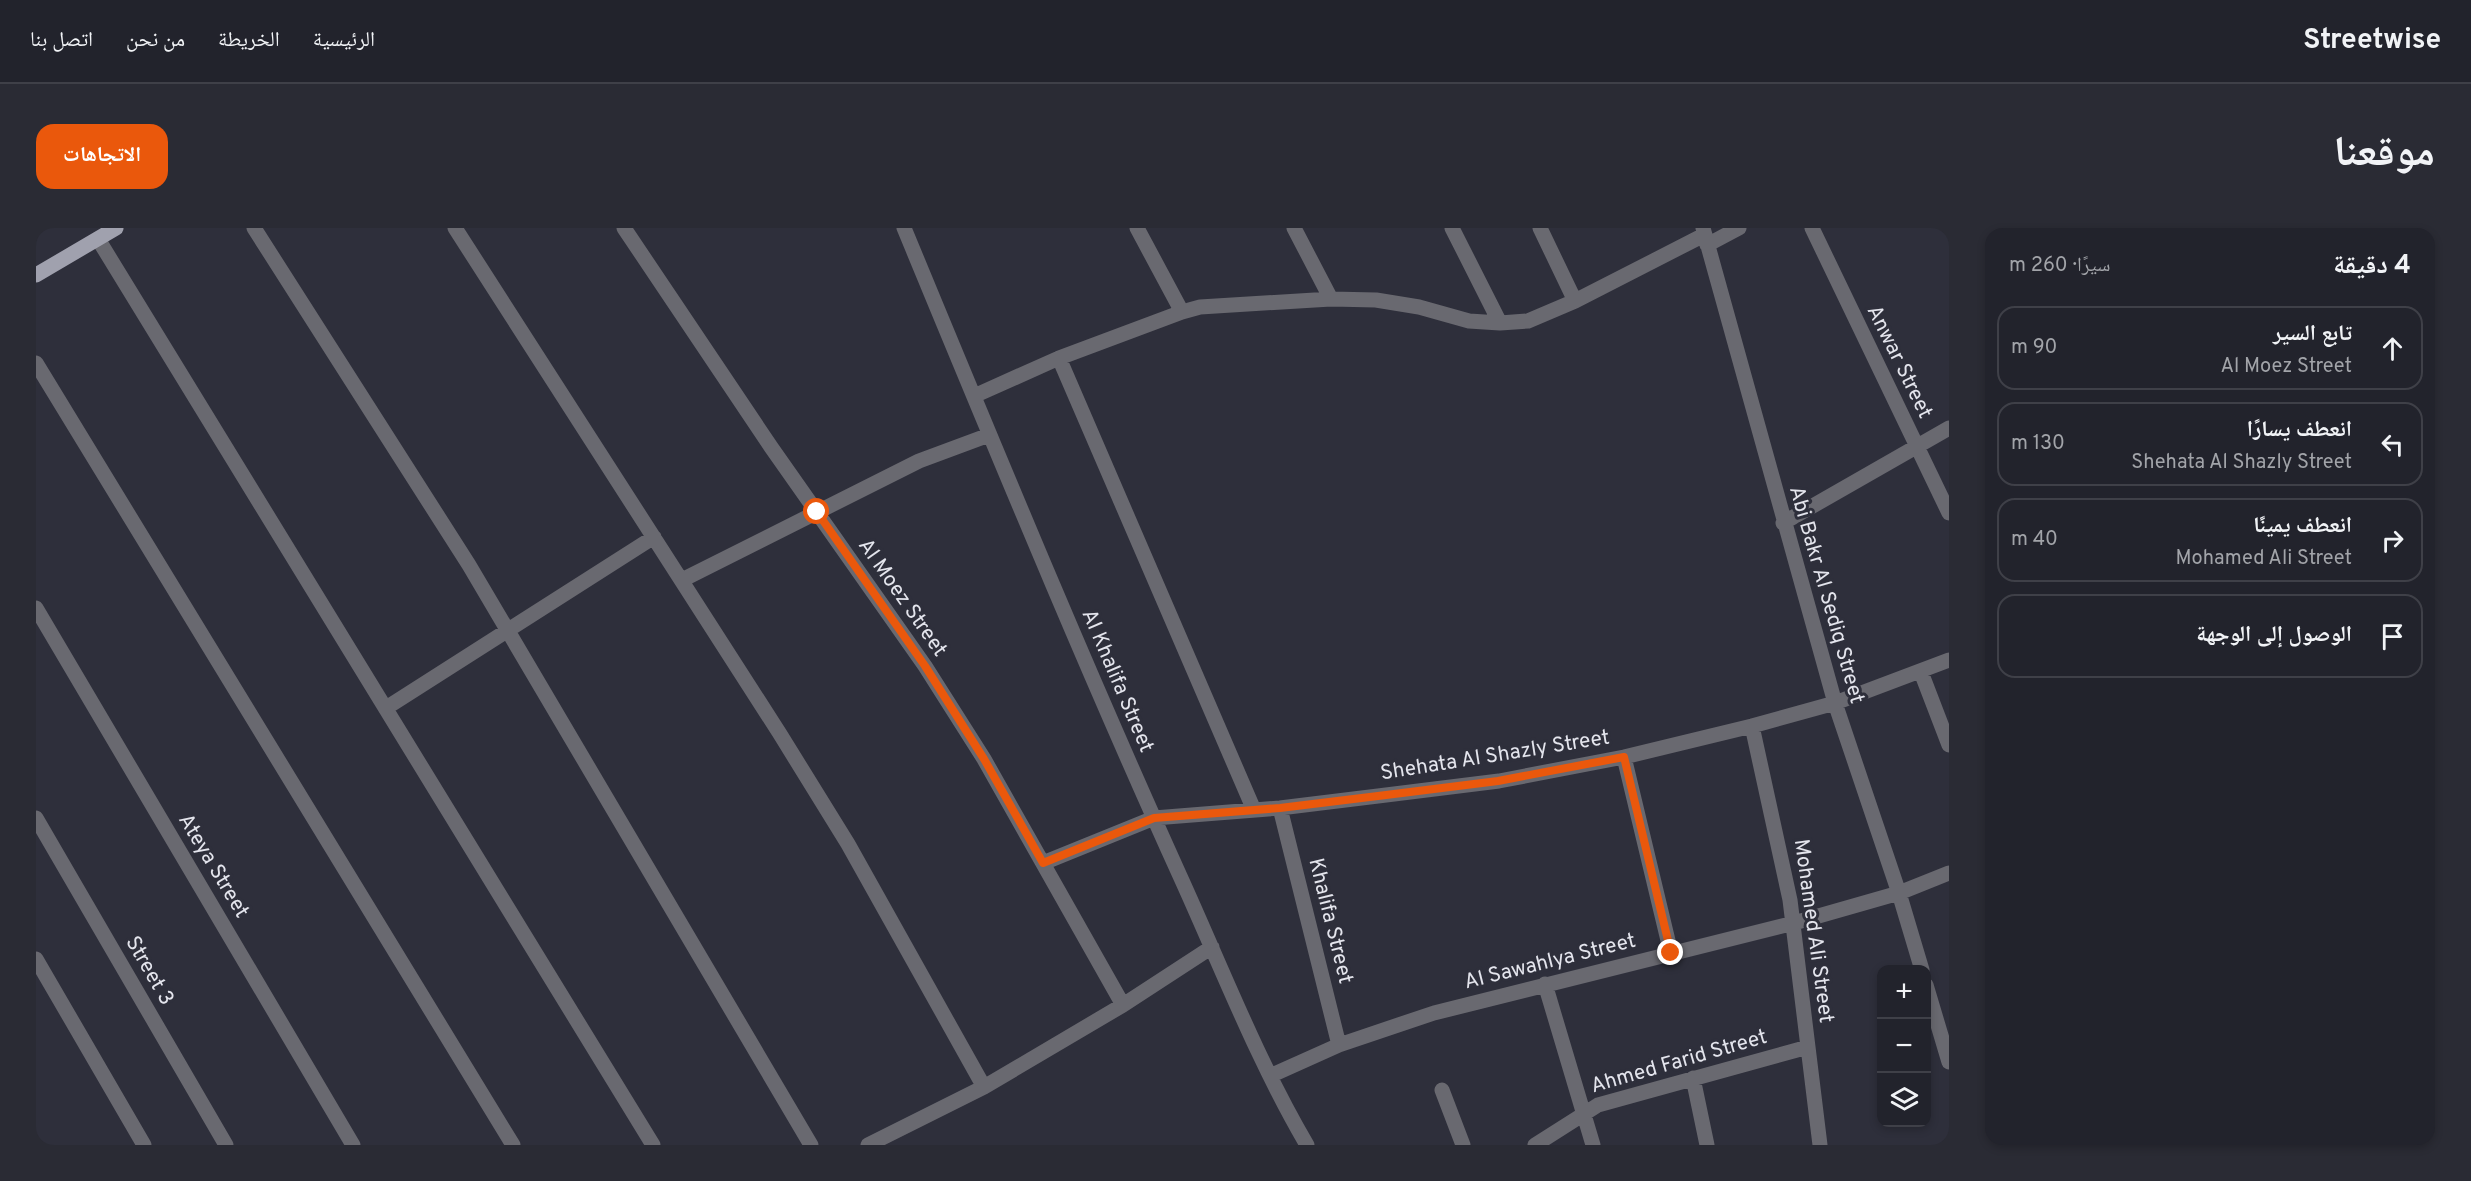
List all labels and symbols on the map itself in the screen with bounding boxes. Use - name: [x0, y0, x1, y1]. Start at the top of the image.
- street label: Anwar Street: [1860, 301, 1938, 423]
- street label: Abi Bakr Al Sediq Street: [1782, 483, 1870, 707]
- route start: [803, 498, 829, 524]
- street label: Al Moez Street: [851, 534, 953, 662]
- street label: Al Khalifa Street: [1075, 605, 1159, 757]
- street label: Shehata Al Shazly Street: [1378, 725, 1612, 787]
- street label: Ateya Street: [171, 809, 255, 923]
- street label: Mohamed Ali Street: [1787, 837, 1839, 1025]
- street label: Khalifa Street: [1301, 855, 1359, 987]
- street label: Al Sawahlya Street: [1461, 928, 1639, 996]
- street label: Street 3: [118, 932, 180, 1010]
- route end: [1657, 939, 1683, 965]
- street label: Ahmed Farid Street: [1588, 1024, 1770, 1100]

